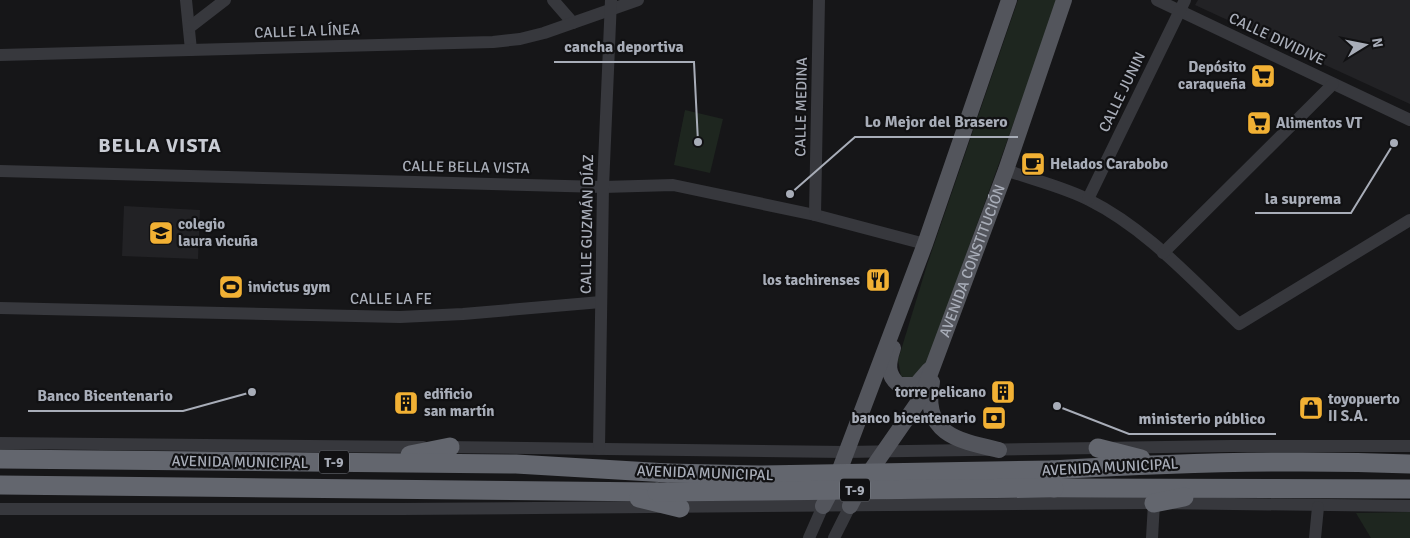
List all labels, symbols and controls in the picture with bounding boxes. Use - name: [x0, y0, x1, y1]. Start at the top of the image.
- street label: CALLE DIVIDIVE: [1226, 9, 1328, 69]
- street label: CALLE LA LÍNEA: [254, 19, 360, 42]
- north arrow: [1340, 20, 1390, 70]
- callout: cancha deportiva: [554, 31, 694, 62]
- text: cancha deportiva: [564, 37, 684, 57]
- text: N: [1368, 37, 1387, 49]
- street label: CALLE JUNIN: [1095, 49, 1149, 135]
- street label: CALLE MEDINA: [791, 57, 811, 157]
- place label: Depósito caraqueña: [1178, 58, 1246, 93]
- supermarket icon: Depósito caraqueña: [1250, 63, 1276, 89]
- callout: Lo Mejor del Brasero: [855, 106, 1018, 137]
- supermarket icon: Alimentos VT: [1246, 110, 1272, 136]
- text: Lo Mejor del Brasero: [864, 112, 1008, 132]
- place label: Alimentos VT: [1276, 114, 1363, 132]
- district label: BELLA VISTA: [98, 133, 222, 158]
- cafe icon: Helados Carabobo: [1020, 151, 1046, 177]
- street label: CALLE GUZMÁN DÍAZ: [576, 154, 597, 294]
- place label: Helados Carabobo: [1050, 155, 1168, 173]
- street label: CALLE BELLA VISTA: [402, 157, 530, 177]
- street label: AVENIDA CONSTITUCIÓN: [936, 182, 1009, 340]
- callout: la suprema: [1255, 182, 1351, 213]
- text: la suprema: [1265, 189, 1341, 209]
- place label: colegio laura vicuña: [178, 215, 258, 250]
- school or university icon: colegio laura vicuña: [148, 220, 174, 246]
- restaurant icon: los tachirenses: [865, 267, 891, 293]
- place label: los tachirenses: [763, 271, 860, 289]
- sports icon: invictus gym: [218, 274, 244, 300]
- place label: invictus gym: [248, 278, 330, 296]
- street label: CALLE LA FE: [350, 290, 432, 308]
- building icon: torre pelicano: [990, 379, 1016, 405]
- callout: Banco Bicentenario: [28, 380, 183, 411]
- place label: torre pelicano: [894, 383, 986, 401]
- place label: edificio san martín: [424, 385, 495, 420]
- text: Banco Bicentenario: [37, 386, 173, 406]
- building icon: edificio san martín: [393, 390, 419, 416]
- place label: toyopuerto II S.A.: [1327, 390, 1400, 425]
- shop icon: toyopuerto II S.A.: [1298, 395, 1324, 421]
- callout: ministerio público: [1129, 403, 1276, 434]
- bank icon: banco bicentenario: [981, 405, 1007, 431]
- place label: banco bicentenario: [851, 409, 976, 427]
- text: ministerio público: [1139, 409, 1265, 429]
- road number: T-9: [319, 451, 349, 474]
- street label: AVENIDA MUNICIPAL: [172, 452, 309, 472]
- street label: AVENIDA MUNICIPAL: [1041, 454, 1179, 480]
- street label: AVENIDA MUNICIPAL: [636, 462, 774, 484]
- road number: T-9: [840, 478, 870, 502]

